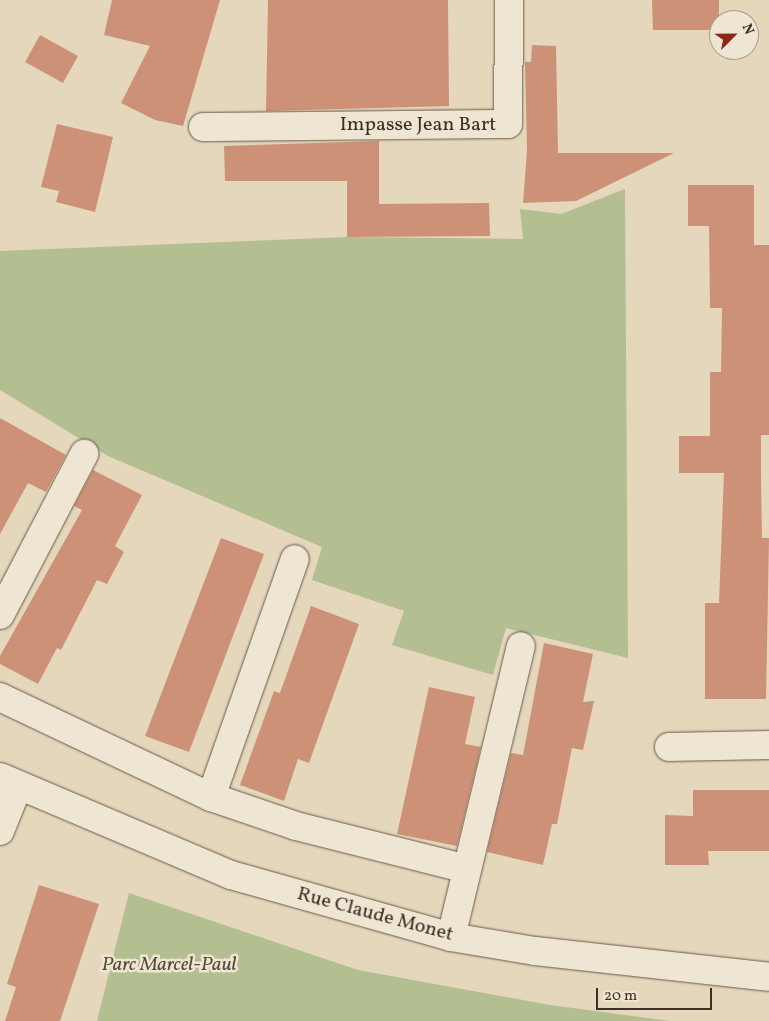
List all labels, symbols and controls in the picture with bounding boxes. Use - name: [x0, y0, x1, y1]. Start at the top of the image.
- north arrow: [709, 10, 759, 60]
- text: N: [737, 21, 758, 38]
- street label: Impasse Jean Bart: [340, 113, 496, 137]
- street label: Rue Claude Monet: [294, 883, 456, 947]
- park label: Parc Marcel-Paul: [101, 953, 237, 977]
- scale bar: [599, 978, 715, 1010]
- text: 20 m: [604, 986, 637, 1007]

